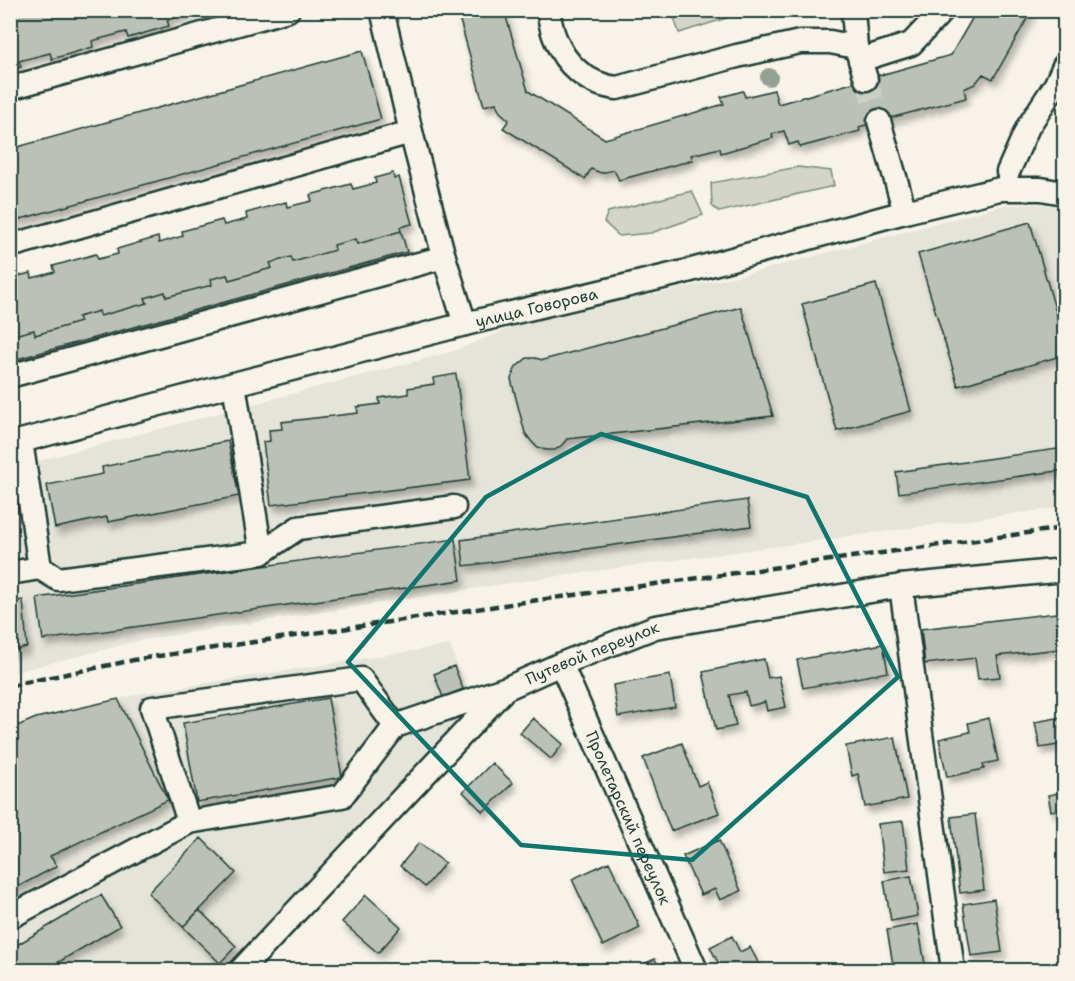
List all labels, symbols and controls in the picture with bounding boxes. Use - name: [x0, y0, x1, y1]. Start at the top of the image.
- street label: улица Говорова: [473, 283, 600, 332]
- street label: Путевой переулок: [522, 616, 662, 690]
- street label: Пролетарский переулок: [581, 728, 676, 908]

